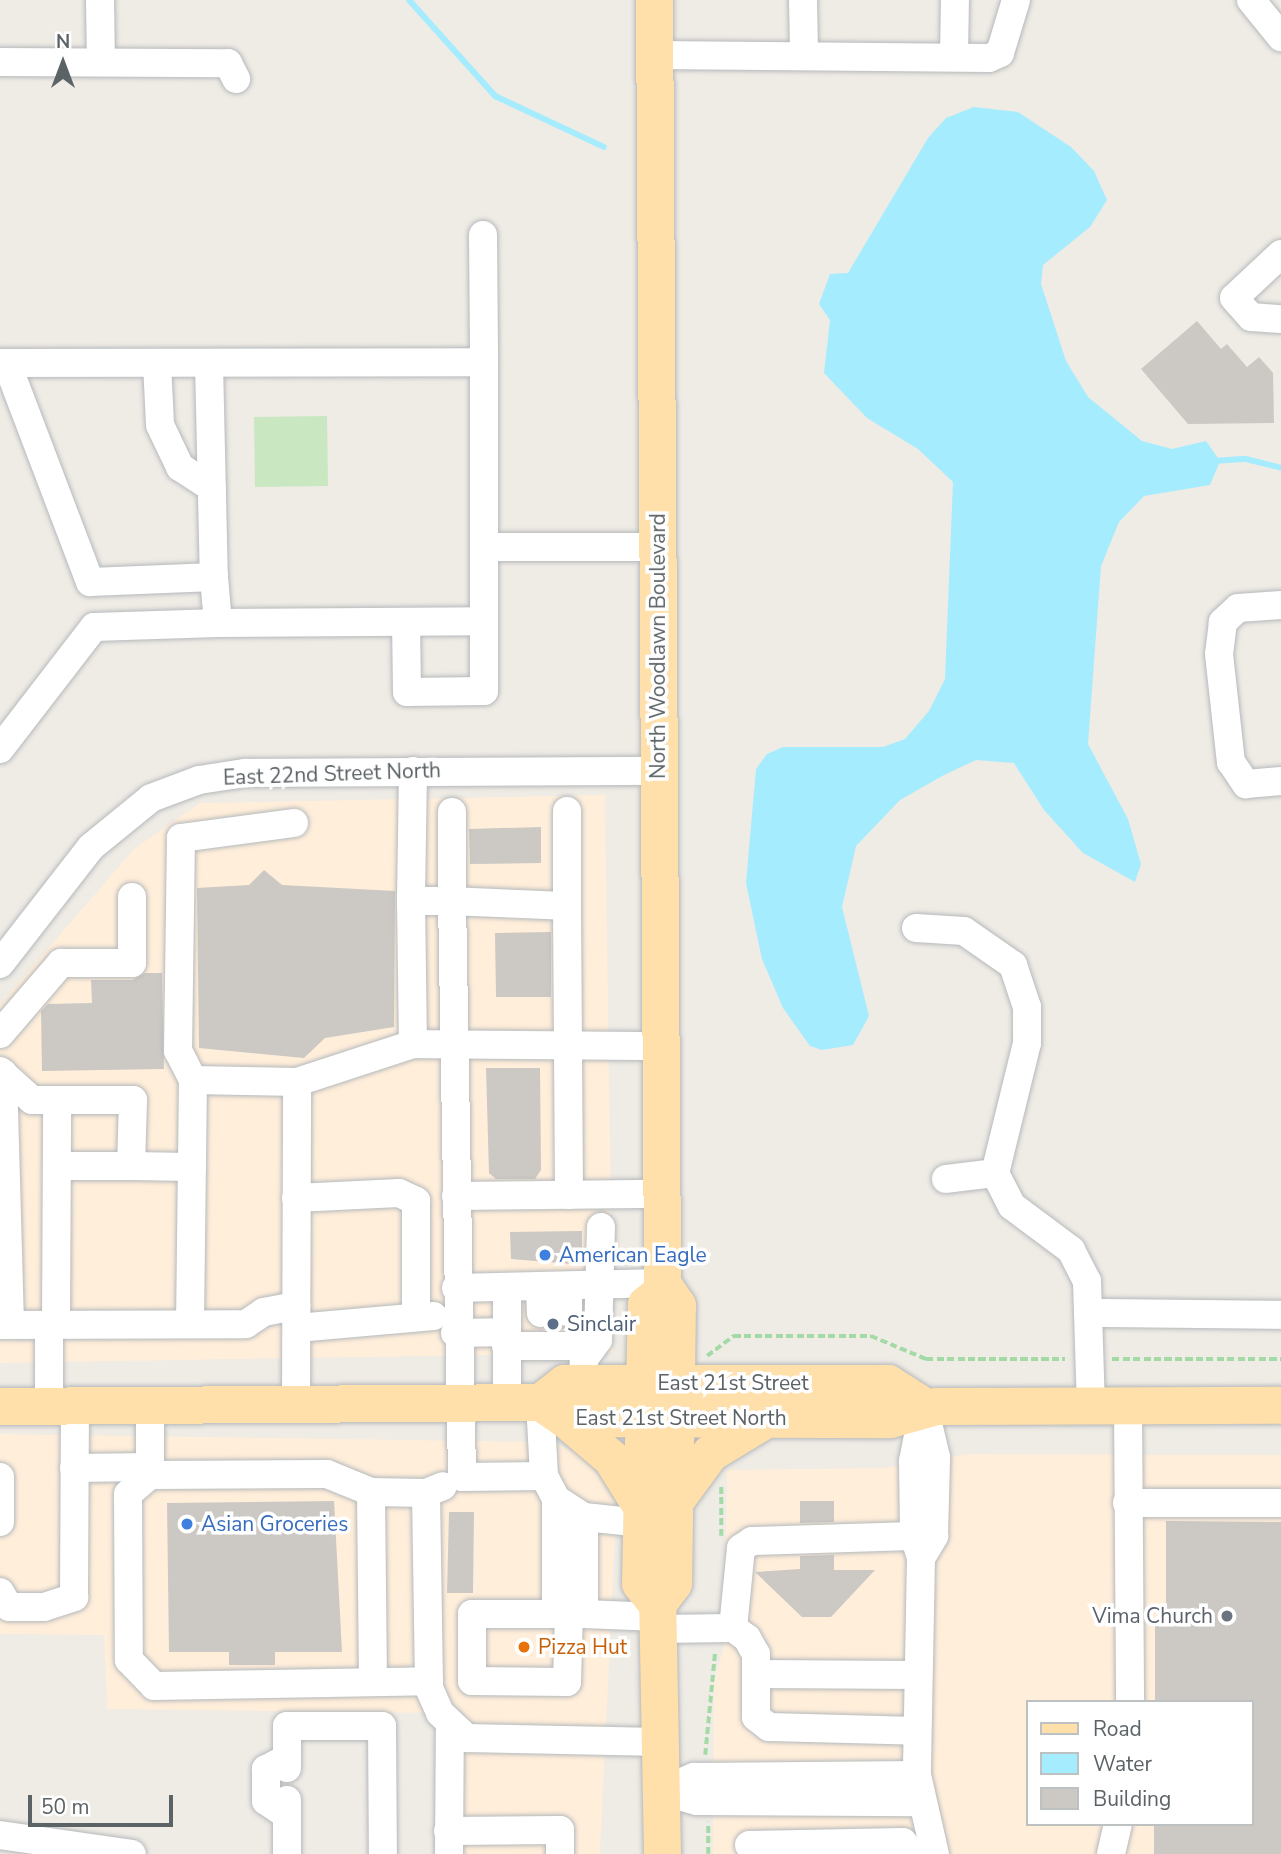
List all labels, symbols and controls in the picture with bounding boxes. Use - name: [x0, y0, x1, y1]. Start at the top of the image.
- north arrow: [28, 28, 98, 98]
- text: N: [56, 29, 70, 55]
- street label: North Woodlawn Boulevard: [645, 513, 671, 779]
- street label: East 22nd Street North: [223, 758, 441, 790]
- place label: American Eagle: [559, 1242, 707, 1268]
- marker: American Eagle: [537, 1247, 553, 1263]
- place label: Sinclair: [567, 1311, 636, 1337]
- marker: Sinclair: [545, 1316, 561, 1332]
- street label: East 21st Street: [657, 1370, 809, 1396]
- street label: East 21st Street North: [575, 1405, 787, 1431]
- place label: Asian Groceries: [201, 1511, 348, 1537]
- marker: Asian Groceries: [179, 1516, 195, 1532]
- place label: Vima Church: [1092, 1603, 1213, 1629]
- marker: Vima Church: [1219, 1608, 1235, 1624]
- place label: Pizza Hut: [538, 1634, 627, 1660]
- marker: Pizza Hut: [516, 1639, 532, 1655]
- legend: [1026, 1700, 1253, 1826]
- text: Road: [1093, 1715, 1142, 1743]
- text: Water: [1093, 1750, 1152, 1778]
- scale bar: [32, 1780, 177, 1824]
- text: Building: [1093, 1785, 1171, 1813]
- text: 50 m: [41, 1793, 90, 1821]

